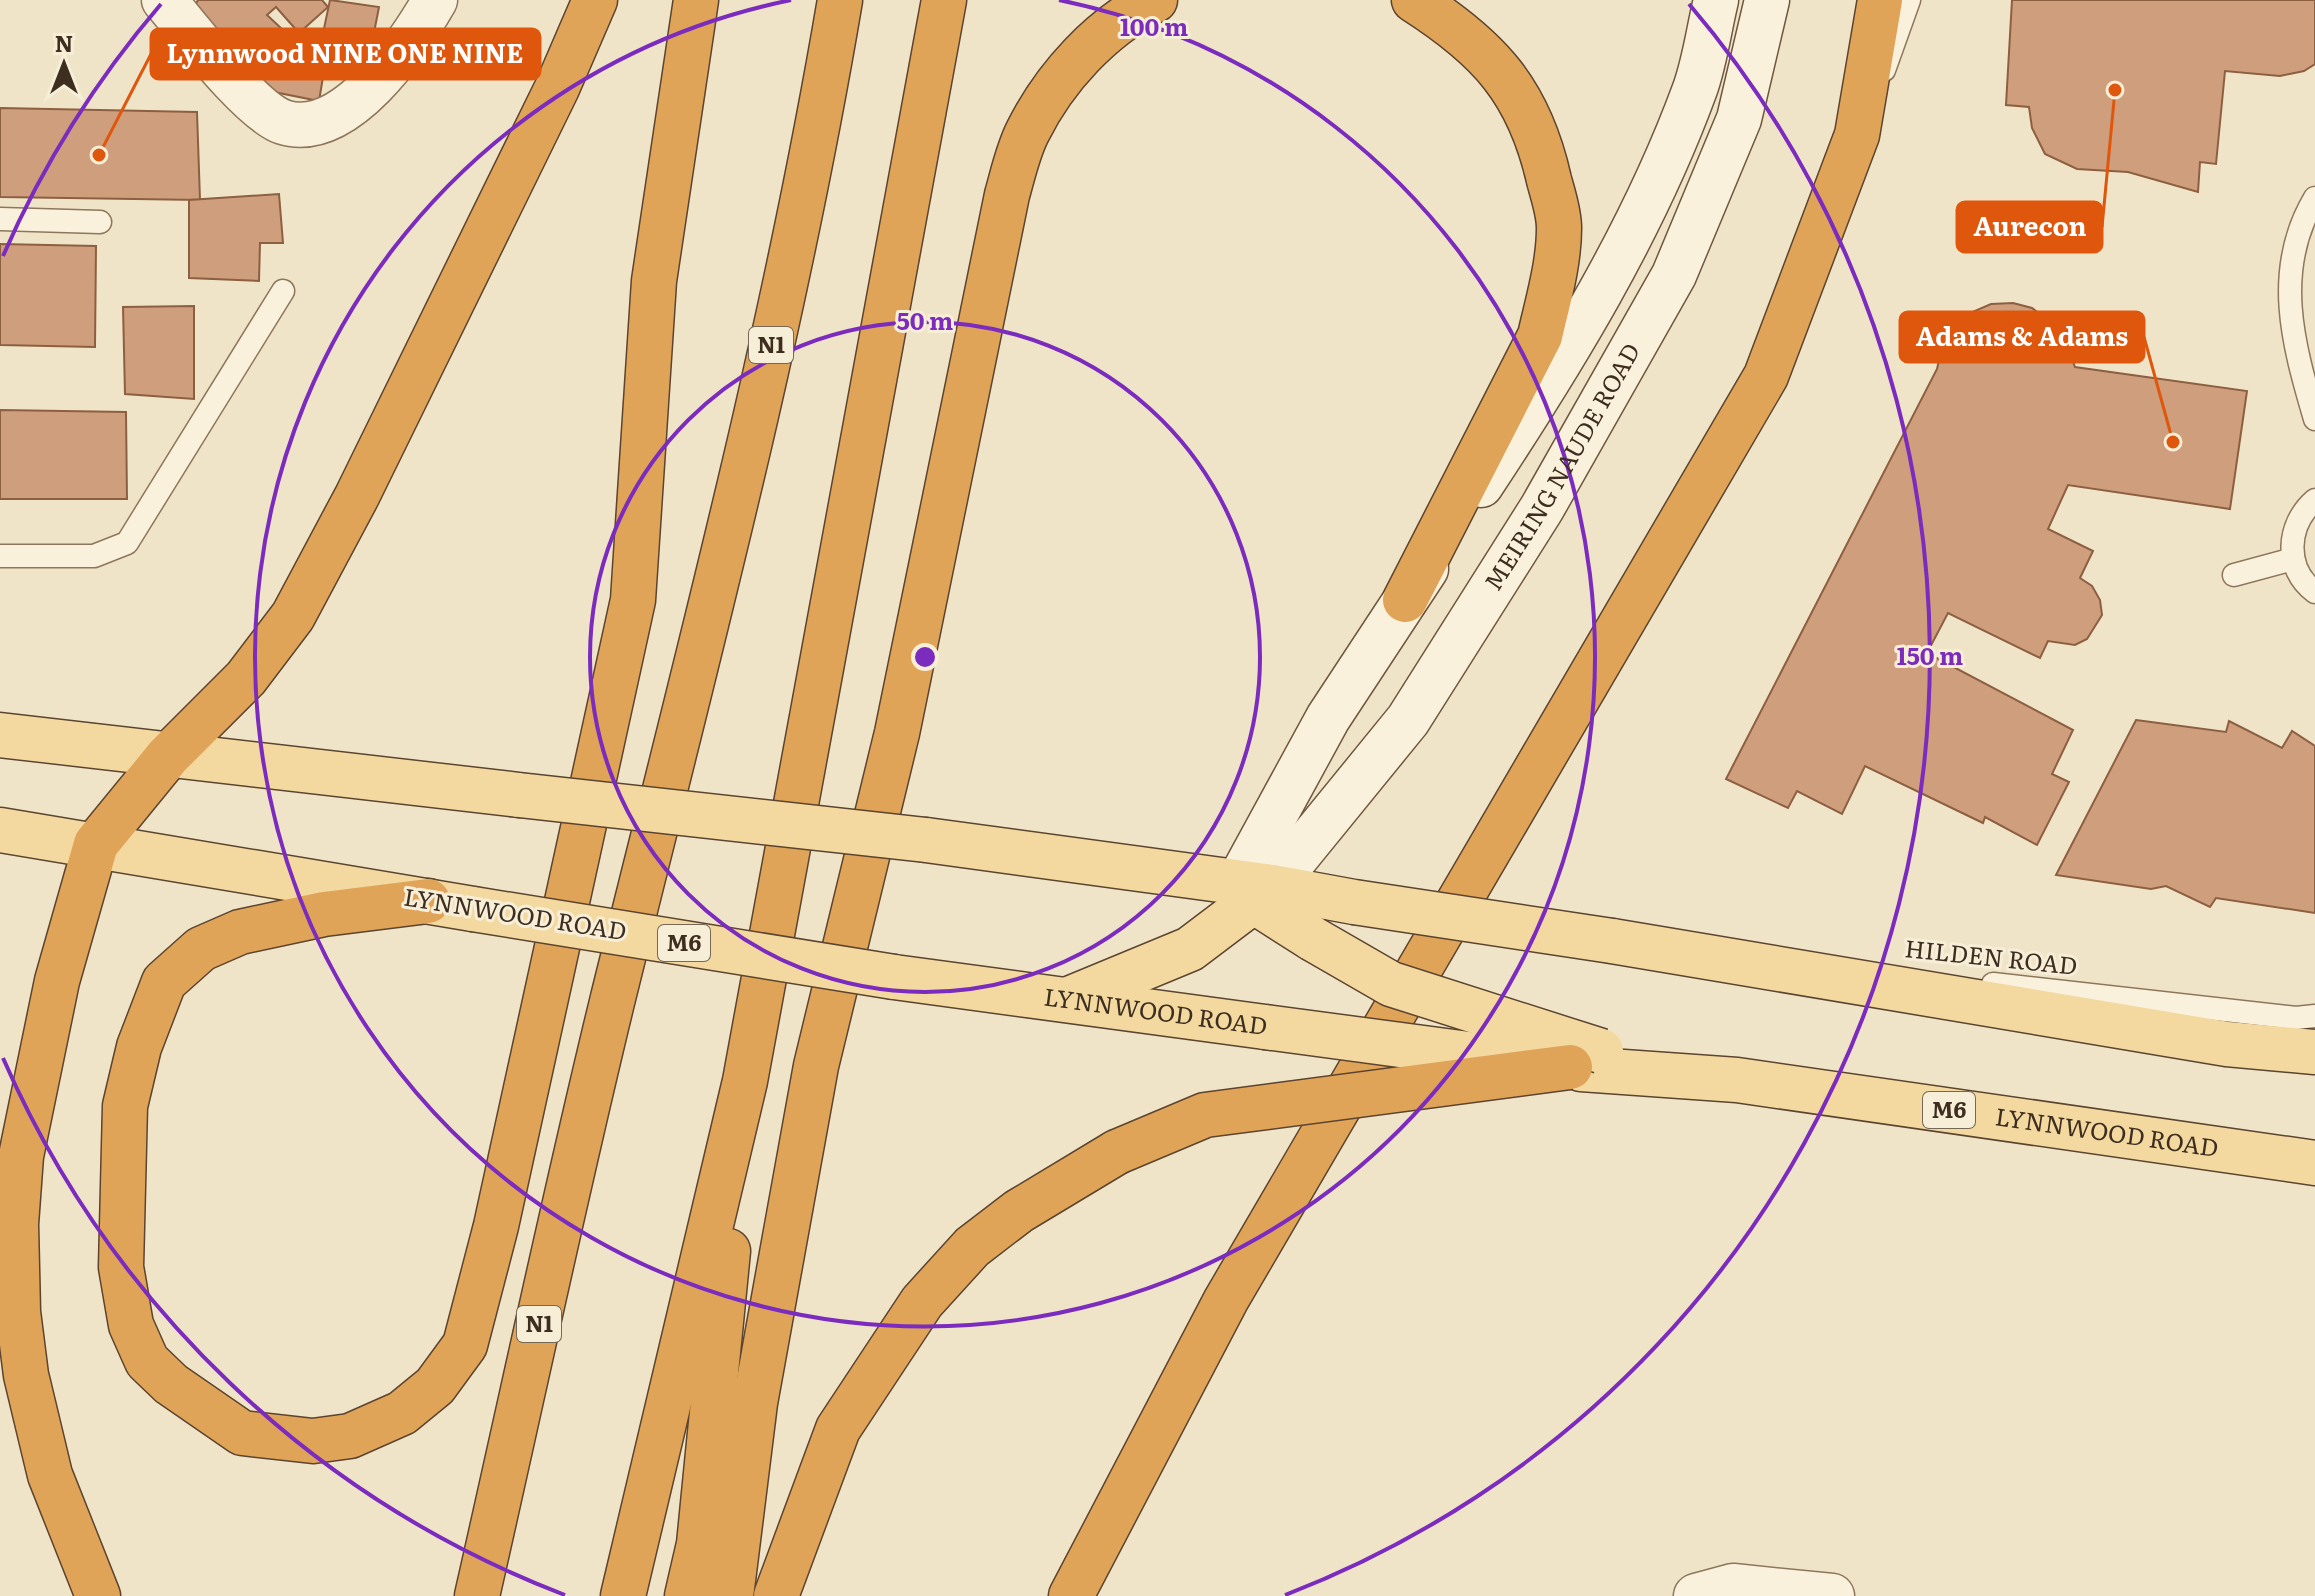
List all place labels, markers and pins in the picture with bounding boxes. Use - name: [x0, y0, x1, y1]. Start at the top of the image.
- callout: Lynnwood NINE ONE NINE: [151, 29, 540, 79]
- callout: Aurecon: [1957, 202, 2102, 252]
- callout: Adams & Adams: [1900, 312, 2144, 362]
- centre of rings: [911, 643, 939, 671]

